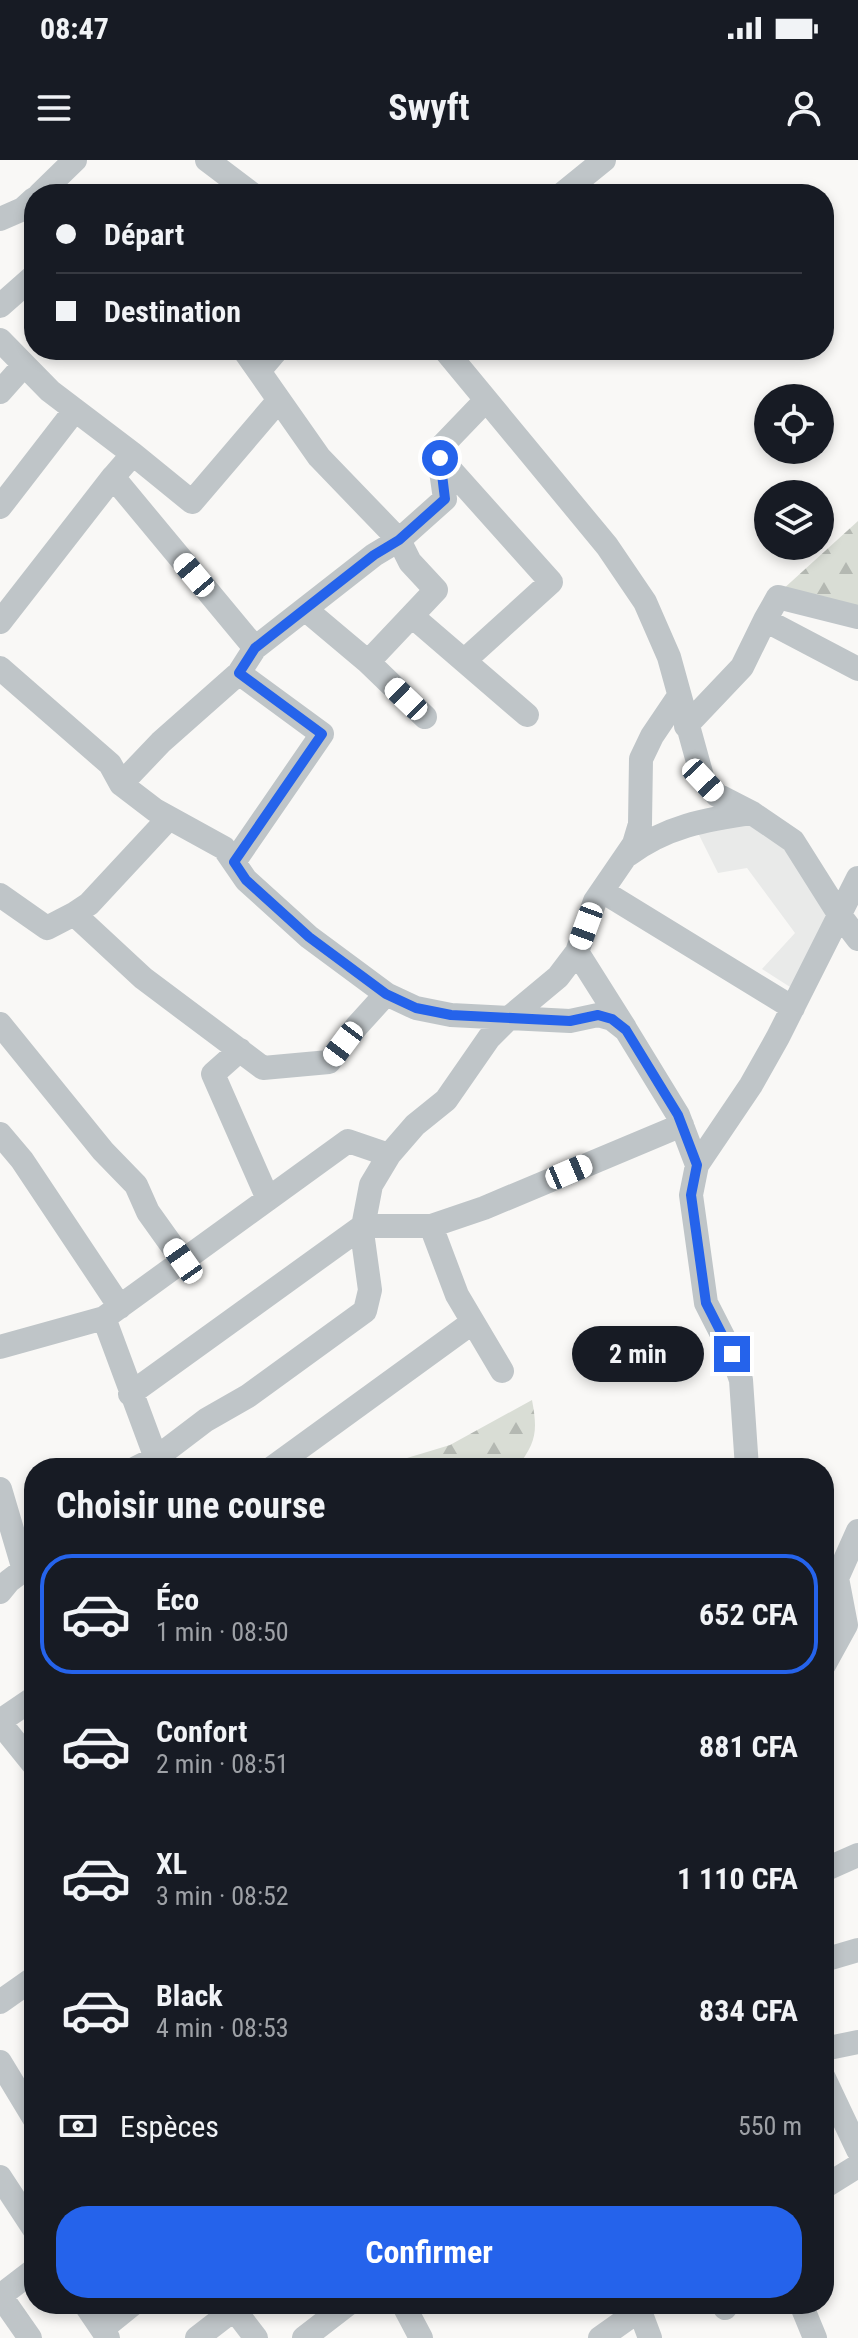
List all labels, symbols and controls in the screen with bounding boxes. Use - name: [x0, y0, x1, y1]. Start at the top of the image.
- text: 08:47: [40, 11, 109, 46]
- icon: menu: [32, 86, 76, 130]
- icon: person: [782, 86, 826, 130]
- text: Swyft: [388, 87, 470, 129]
- text: Départ: [104, 217, 184, 252]
- text: Destination: [104, 294, 241, 329]
- map controls: [754, 384, 834, 560]
- button: locate: [754, 384, 834, 464]
- route start: [422, 440, 458, 476]
- button: layers: [754, 480, 834, 560]
- car: [169, 549, 219, 601]
- car: [380, 674, 432, 724]
- car: [678, 754, 728, 806]
- car: [567, 899, 605, 953]
- car: [319, 1018, 367, 1070]
- car: [542, 1152, 596, 1192]
- car: [159, 1234, 207, 1288]
- callout: 2 min: [572, 1326, 704, 1382]
- route end: [714, 1336, 750, 1372]
- text: 2 min: [609, 1339, 667, 1369]
- text: Choisir une course: [56, 1485, 325, 1527]
- icon: car: [60, 1578, 132, 1650]
- text: Éco: [156, 1582, 199, 1617]
- text: 652 CFA: [699, 1597, 798, 1632]
- text: 1 min · 08:50: [156, 1617, 289, 1647]
- icon: car: [60, 1710, 132, 1782]
- text: Confort: [156, 1714, 247, 1749]
- text: 881 CFA: [699, 1729, 798, 1764]
- text: 2 min · 08:51: [156, 1749, 289, 1779]
- icon: car: [60, 1842, 132, 1914]
- text: XL: [156, 1846, 187, 1881]
- text: 1 110 CFA: [677, 1861, 798, 1896]
- text: 3 min · 08:52: [156, 1881, 289, 1911]
- icon: car: [60, 1974, 132, 2046]
- text: Black: [156, 1978, 223, 2013]
- text: 834 CFA: [699, 1993, 798, 2028]
- text: 4 min · 08:53: [156, 2013, 289, 2043]
- icon: cash: [56, 2104, 100, 2148]
- text: Espèces: [120, 2109, 219, 2144]
- text: 550 m: [738, 2111, 802, 2141]
- button: Confirmer: [56, 2206, 802, 2298]

